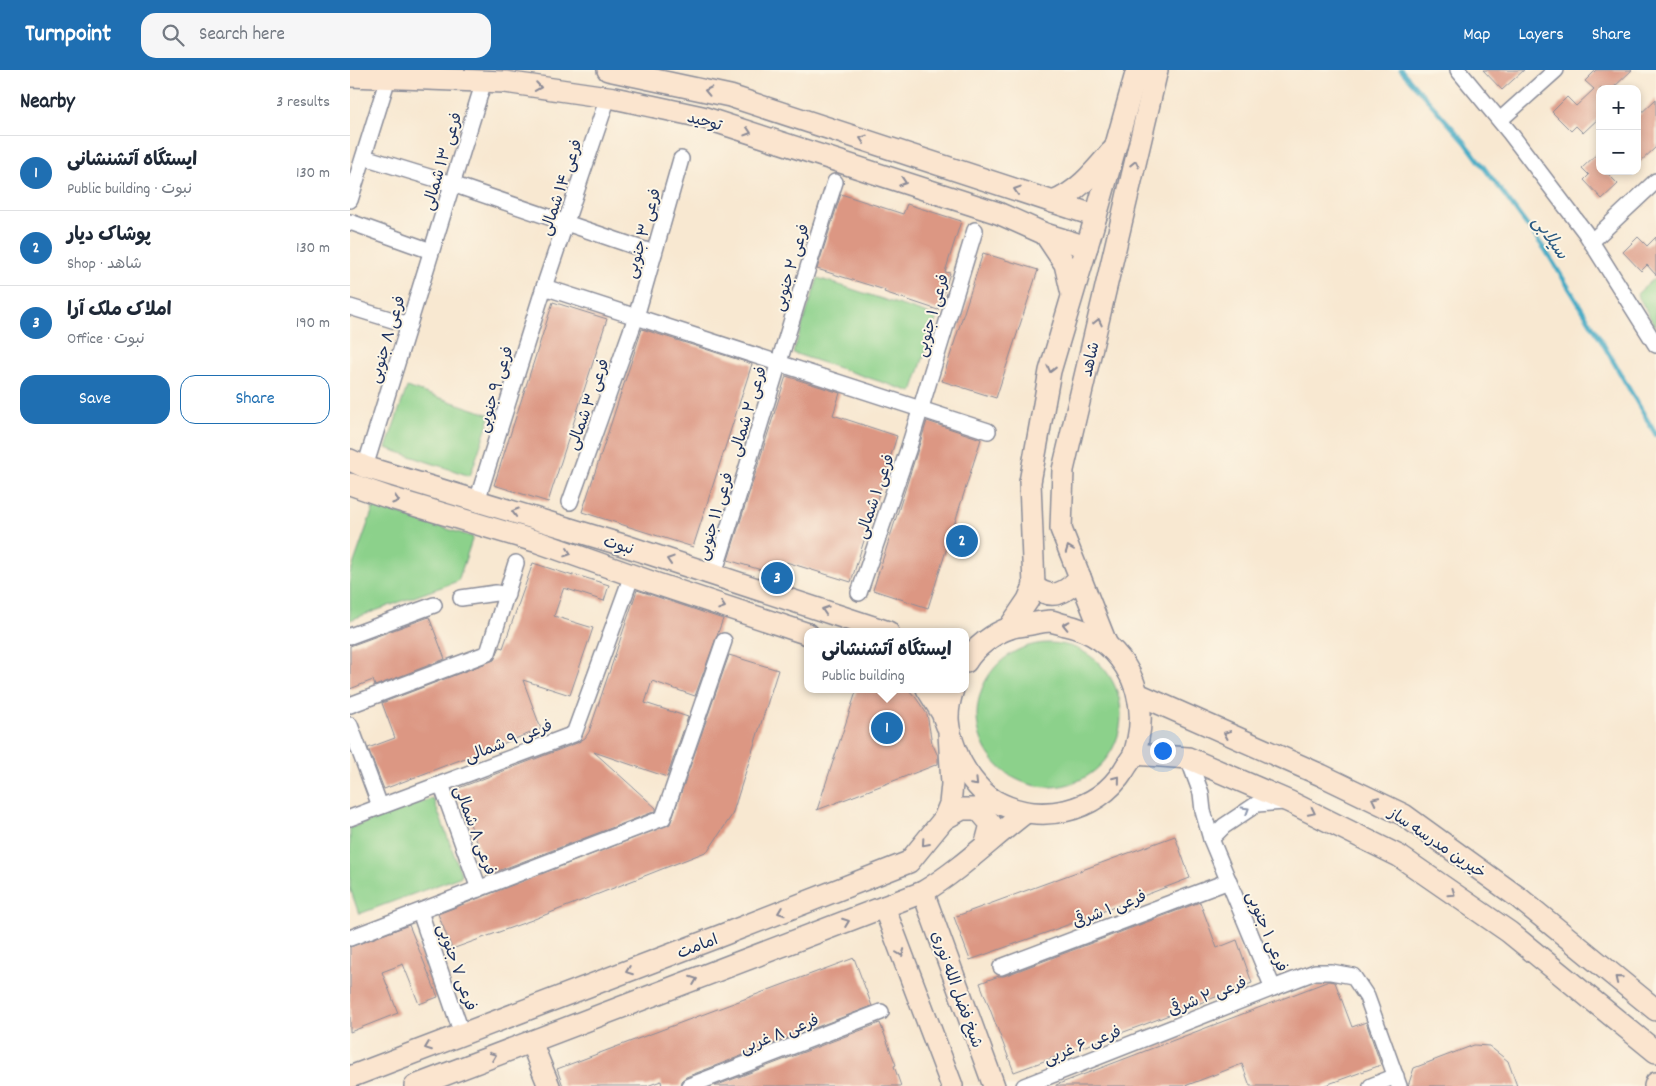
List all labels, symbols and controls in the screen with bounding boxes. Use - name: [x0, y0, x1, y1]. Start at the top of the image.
- search box: [141, 13, 491, 58]
- text: Turnpoint: [25, 18, 111, 52]
- icon: search: [159, 21, 187, 49]
- text: Search here: [199, 22, 285, 49]
- text: Map: [1463, 23, 1490, 48]
- text: Layers: [1518, 23, 1564, 48]
- text: Share: [1592, 23, 1631, 48]
- one-way arrow: [534, 81, 543, 91]
- map controls: [1596, 85, 1641, 175]
- button: +: [1596, 85, 1641, 130]
- one-way arrow: [703, 86, 712, 97]
- text: Nearby: [20, 88, 75, 118]
- text: 3 results: [276, 91, 330, 114]
- street label: توحید: [684, 107, 725, 138]
- street label: فرعی ۱۳ شمالی: [418, 110, 469, 214]
- one-way arrow: [743, 127, 752, 137]
- button: −: [1596, 130, 1641, 175]
- one-way arrow: [859, 135, 867, 145]
- street label: فرعی ۱۴ شمالی: [535, 137, 590, 239]
- text: ایستگاه آتشنشانی: [67, 148, 197, 175]
- one-way arrow: [1129, 159, 1140, 168]
- text: 1: [34, 162, 38, 185]
- text: 130 m: [296, 162, 330, 185]
- one-way arrow: [898, 177, 906, 187]
- text: Public building · نبوت: [67, 178, 192, 201]
- street label: فرعی ۳ جنوبی: [621, 186, 668, 281]
- one-way arrow: [1013, 186, 1022, 196]
- water label: سیلابی: [1525, 212, 1574, 266]
- street label: فرعی ۲ جنوبی: [768, 221, 817, 314]
- text: پوشاک دیار: [67, 223, 151, 250]
- text: 2: [33, 237, 40, 260]
- text: 130 m: [296, 237, 330, 260]
- text: Shop · شاهد: [67, 253, 142, 276]
- street label: فرعی ۱ جنوبی: [911, 272, 956, 360]
- street label: فرعی ۸ جنوبی: [364, 293, 413, 386]
- text: املاک ملک آرا: [67, 298, 172, 325]
- text: 3: [32, 312, 40, 335]
- text: 190 m: [296, 312, 330, 335]
- one-way arrow: [1092, 318, 1103, 327]
- text: Office · نبوت: [67, 328, 145, 351]
- street label: شاهد: [1076, 340, 1107, 379]
- street label: فرعی ۹ جنوبی: [472, 344, 520, 436]
- street label: فرعی ۳ شمالی: [562, 356, 617, 454]
- street label: فرعی ۲ شمالی: [725, 364, 774, 460]
- one-way arrow: [1046, 365, 1057, 373]
- button: Save: [20, 375, 170, 424]
- button: Share: [180, 375, 330, 424]
- street label: فرعی ۱ شمالی: [851, 451, 902, 542]
- street label: فرعی ۱۱ جنوبی: [692, 470, 741, 564]
- one-way arrow: [391, 494, 400, 504]
- one-way arrow: [511, 508, 520, 518]
- pin: 2: [946, 522, 978, 560]
- street label: نبوت: [600, 531, 636, 562]
- one-way arrow: [1065, 545, 1075, 554]
- one-way arrow: [563, 547, 572, 557]
- one-way arrow: [667, 556, 675, 566]
- pin: 3: [761, 559, 793, 597]
- one-way arrow: [717, 600, 725, 610]
- one-way arrow: [821, 606, 830, 616]
- one-way arrow: [1061, 620, 1070, 631]
- popup: [804, 628, 969, 693]
- text: ایستگاه آتشنشانی: [821, 638, 952, 665]
- text: Public building: [821, 665, 905, 688]
- pin: 1: [871, 709, 903, 747]
- street label: فرعی ۹ شمالی: [462, 715, 556, 770]
- one-way arrow: [1223, 729, 1232, 740]
- your location: [1150, 738, 1176, 764]
- one-way arrow: [1111, 776, 1120, 785]
- one-way arrow: [969, 777, 978, 786]
- street label: فرعی ۸ شمالی: [447, 783, 501, 879]
- one-way arrow: [1371, 796, 1380, 807]
- street label: خیرین مدرسه ساز: [1382, 802, 1490, 885]
- one-way arrow: [1306, 806, 1315, 816]
- one-way arrow: [1241, 807, 1250, 817]
- one-way arrow: [922, 838, 931, 847]
- street label: فرعی ۱ شرقی: [1069, 885, 1150, 935]
- one-way arrow: [1446, 887, 1456, 896]
- street label: فرعی ۱ جنوبی: [1239, 888, 1292, 976]
- one-way arrow: [777, 907, 785, 917]
- one-way arrow: [841, 918, 850, 928]
- street label: فرعی ۷ جنوبی: [430, 921, 481, 1014]
- street label: شیخ فضل الله نوری: [924, 928, 987, 1052]
- street label: امامت: [674, 929, 722, 966]
- one-way arrow: [895, 948, 905, 957]
- one-way arrow: [625, 965, 634, 975]
- street label: فرعی ۲ شرقی: [1165, 971, 1251, 1023]
- one-way arrow: [689, 975, 698, 986]
- one-way arrow: [1615, 976, 1624, 984]
- street label: فرعی ۸ غربی: [737, 1010, 823, 1061]
- street label: فرعی ۶ غربی: [1041, 1021, 1125, 1072]
- one-way arrow: [424, 1041, 433, 1051]
- one-way arrow: [488, 1052, 497, 1062]

